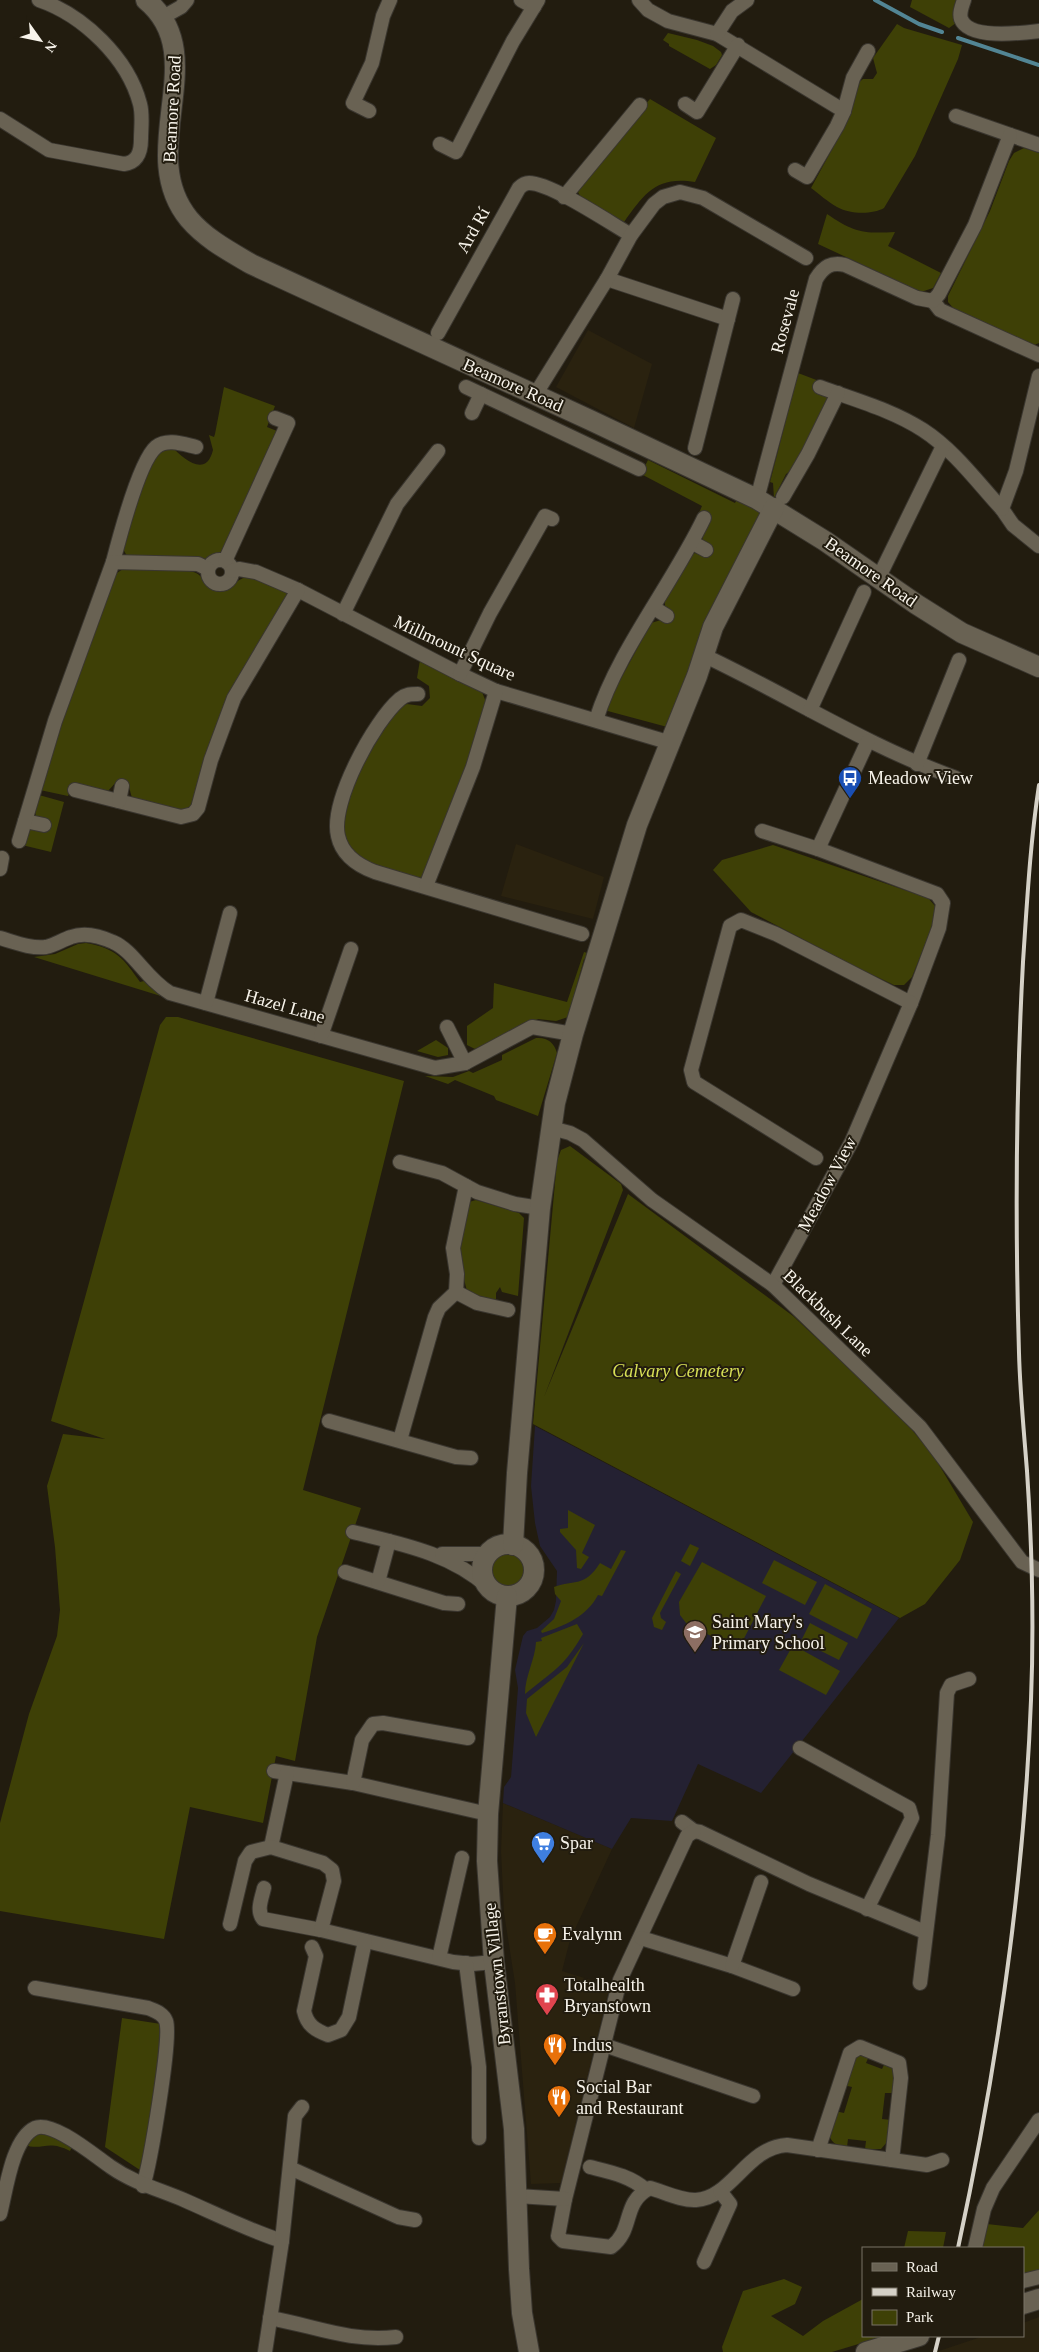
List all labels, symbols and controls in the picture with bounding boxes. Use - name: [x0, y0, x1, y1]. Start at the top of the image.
- north arrow: [15, 15, 65, 65]
- text: N: [41, 38, 60, 55]
- street label: Beamore Road: [159, 55, 185, 163]
- street label: Ard Rí: [452, 204, 494, 256]
- street label: Rosevale: [767, 287, 803, 355]
- street label: Beamore Road: [460, 354, 566, 416]
- street label: Beamore Road: [821, 533, 921, 611]
- street label: Millmount Square: [391, 611, 519, 685]
- bus stop icon: Meadow View: [837, 765, 863, 799]
- place label: Meadow View: [868, 768, 973, 788]
- street label: Hazel Lane: [243, 985, 327, 1027]
- street label: Meadow View: [794, 1133, 860, 1235]
- street label: Blackbush Lane: [779, 1265, 877, 1361]
- park label: Calvary Cemetery: [612, 1361, 744, 1381]
- place label: Saint Mary's Primary School: [712, 1612, 825, 1653]
- school or university icon: Saint Mary's Primary School: [682, 1619, 708, 1653]
- supermarket icon: Spar: [530, 1830, 556, 1864]
- place label: Spar: [560, 1833, 593, 1853]
- street label: Byranstown Village: [480, 1902, 514, 2046]
- cafe icon: Evalynn: [532, 1921, 558, 1955]
- place label: Evalynn: [562, 1924, 622, 1944]
- place label: Totalhealth Bryanstown: [564, 1975, 651, 2016]
- pharmacy icon: Totalhealth Bryanstown: [534, 1982, 560, 2016]
- restaurant icon: Indus: [542, 2032, 568, 2066]
- place label: Indus: [572, 2035, 612, 2055]
- place label: Social Bar and Restaurant: [576, 2077, 683, 2118]
- restaurant icon: Social Bar and Restaurant: [546, 2084, 572, 2118]
- legend: [862, 2247, 1024, 2337]
- text: Road: [906, 2259, 938, 2275]
- text: Railway: [906, 2284, 956, 2300]
- text: Park: [906, 2309, 934, 2325]

